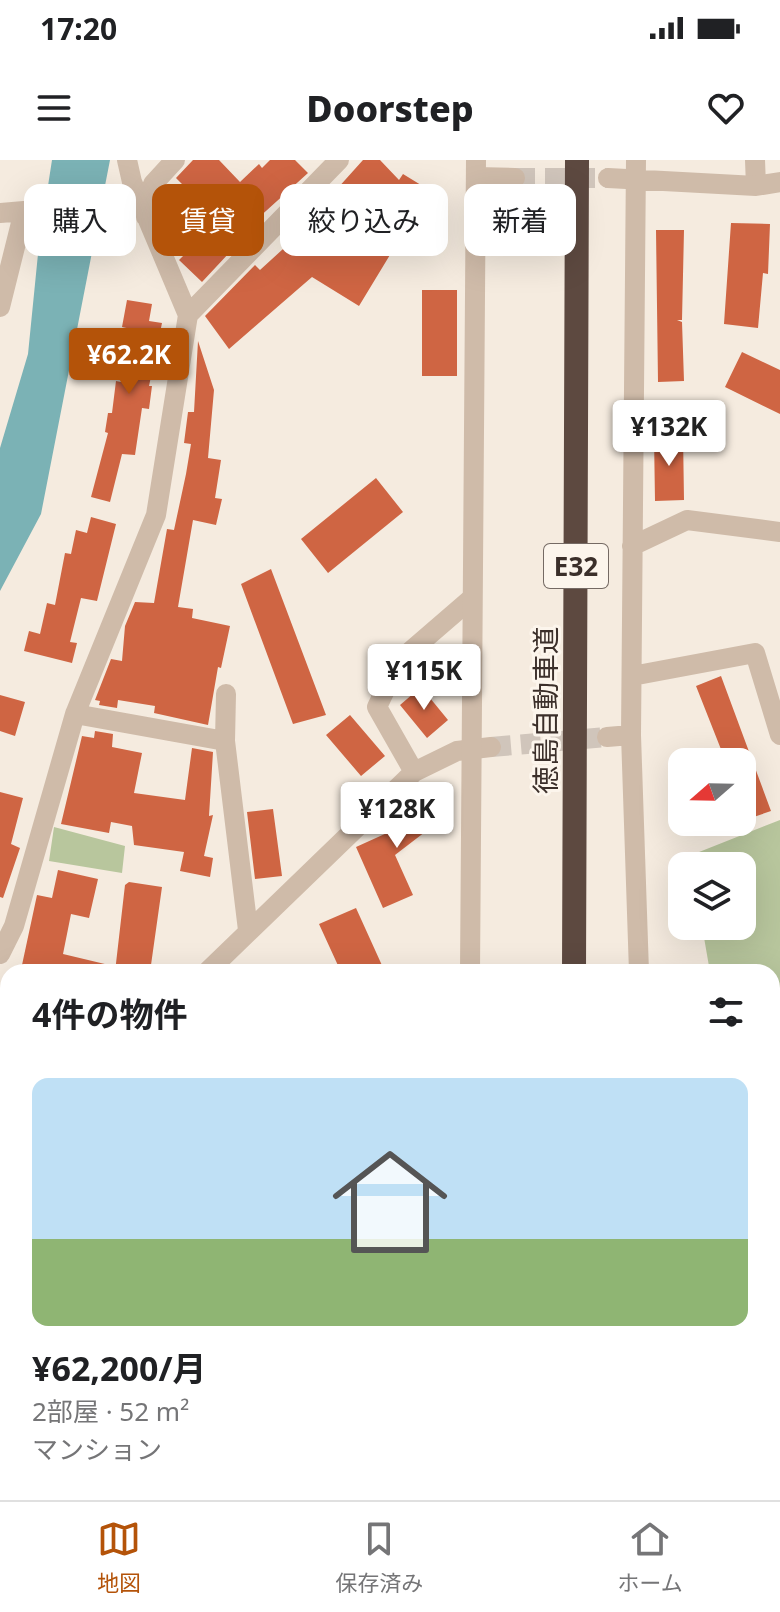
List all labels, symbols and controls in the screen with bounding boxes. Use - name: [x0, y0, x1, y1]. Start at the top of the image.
- text: 17:20: [40, 8, 117, 49]
- text: Doorstep: [306, 84, 474, 133]
- icon: menu: [32, 86, 76, 130]
- icon: heart: [704, 86, 748, 130]
- chip: 購入: [24, 184, 136, 256]
- chip: 賃貸: [152, 184, 264, 256]
- chip: 絞り込み: [280, 184, 448, 256]
- chip: 新着: [464, 184, 576, 256]
- pin: ¥62.2K: [64, 328, 194, 396]
- text: ¥62.2K: [87, 336, 171, 372]
- pin: ¥132K: [613, 400, 725, 468]
- text: ¥132K: [631, 408, 707, 444]
- road number: E32: [544, 544, 608, 588]
- street label: 徳島自動車道: [526, 626, 564, 794]
- pin: ¥115K: [368, 644, 480, 712]
- text: ¥115K: [386, 652, 462, 688]
- north arrow: [668, 748, 756, 836]
- map controls: [668, 748, 756, 940]
- pin: ¥128K: [341, 782, 453, 850]
- text: ¥128K: [359, 790, 435, 826]
- button: layers: [668, 852, 756, 940]
- icon: filters: [704, 990, 748, 1034]
- text: 4件の物件: [32, 991, 187, 1037]
- icon: home: [318, 1130, 462, 1274]
- text: ¥62,200/月: [32, 1345, 207, 1391]
- text: 2部屋 · 52 m²: [32, 1393, 189, 1429]
- text: マンション: [32, 1431, 162, 1467]
- tab: 地図: [97, 1517, 141, 1597]
- tab: 保存済み: [335, 1517, 423, 1597]
- tab: ホーム: [618, 1517, 683, 1597]

